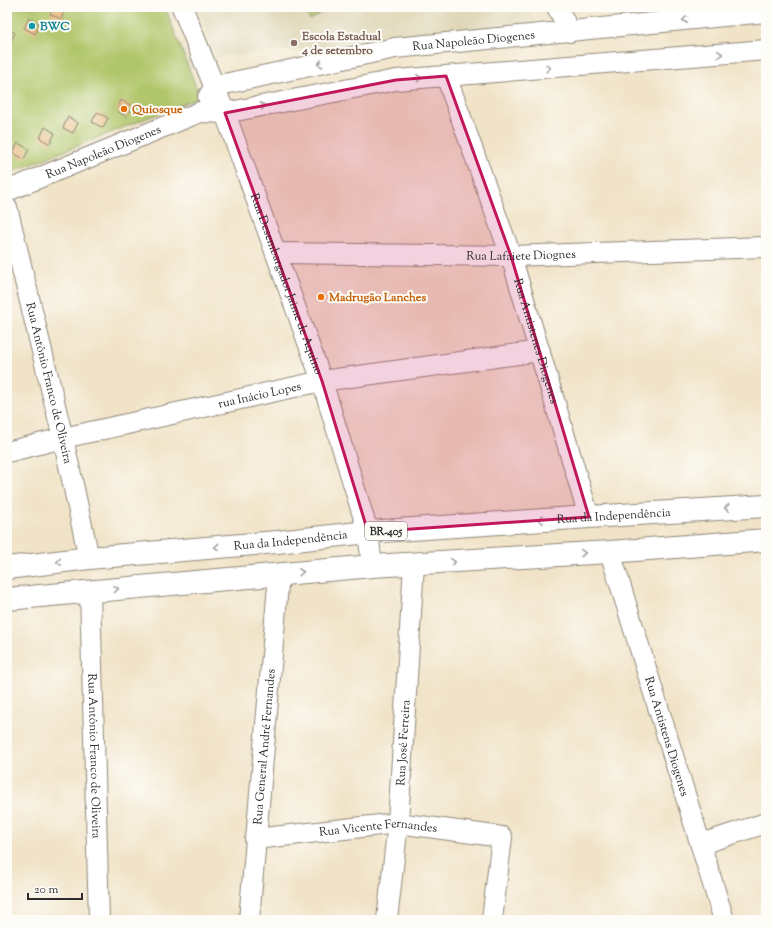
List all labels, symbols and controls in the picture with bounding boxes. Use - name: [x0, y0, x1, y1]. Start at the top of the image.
- one-way arrow: [682, 16, 688, 25]
- place label: BWC: [39, 18, 70, 36]
- marker: BWC: [27, 21, 37, 31]
- street label: Rua Napoleão Diogenes: [412, 26, 536, 56]
- place label: Escola Estadual 4 de setembro: [301, 28, 382, 60]
- marker: Escola Estadual 4 de setembro: [289, 38, 299, 48]
- one-way arrow: [717, 50, 723, 59]
- one-way arrow: [317, 59, 323, 67]
- one-way arrow: [545, 63, 551, 72]
- one-way arrow: [416, 73, 422, 82]
- place label: Quiosque: [132, 101, 183, 119]
- one-way arrow: [260, 102, 267, 110]
- marker: Quiosque: [119, 104, 129, 114]
- street label: Rua Napoleão Diogenes: [43, 121, 164, 184]
- street label: Rua Desembargador Jaime de Aquino: [245, 191, 327, 378]
- street label: Rua Lafaiete Diognes: [466, 246, 576, 266]
- street label: Rua Antistenes Diogenes: [508, 276, 563, 406]
- place label: Madrugão Lanches: [328, 289, 426, 307]
- marker: Madrugão Lanches: [316, 292, 326, 302]
- street label: Rua Antônio Franco de Oliveira: [20, 301, 76, 466]
- street label: rua Inácio Lopes: [217, 378, 303, 414]
- street label: Rua da Independência: [556, 504, 672, 529]
- one-way arrow: [724, 504, 730, 513]
- one-way arrow: [538, 516, 544, 525]
- road number: BR-405: [365, 522, 407, 540]
- street label: Rua da Independência: [233, 526, 349, 556]
- one-way arrow: [214, 543, 220, 552]
- one-way arrow: [580, 549, 586, 558]
- one-way arrow: [56, 557, 62, 566]
- one-way arrow: [450, 557, 456, 566]
- one-way arrow: [298, 568, 304, 577]
- one-way arrow: [113, 585, 119, 594]
- street label: Rua General André Fernandes: [249, 668, 281, 826]
- street label: Rua Antônio Franco de Oliveira: [82, 673, 105, 839]
- street label: Rua Antistens Diogenes: [639, 675, 693, 799]
- street label: Rua José Ferreira: [392, 699, 416, 786]
- street label: Rua Vicente Fernandes: [318, 815, 439, 842]
- scale bar: [28, 875, 82, 901]
- text: 20 m: [34, 881, 59, 899]

